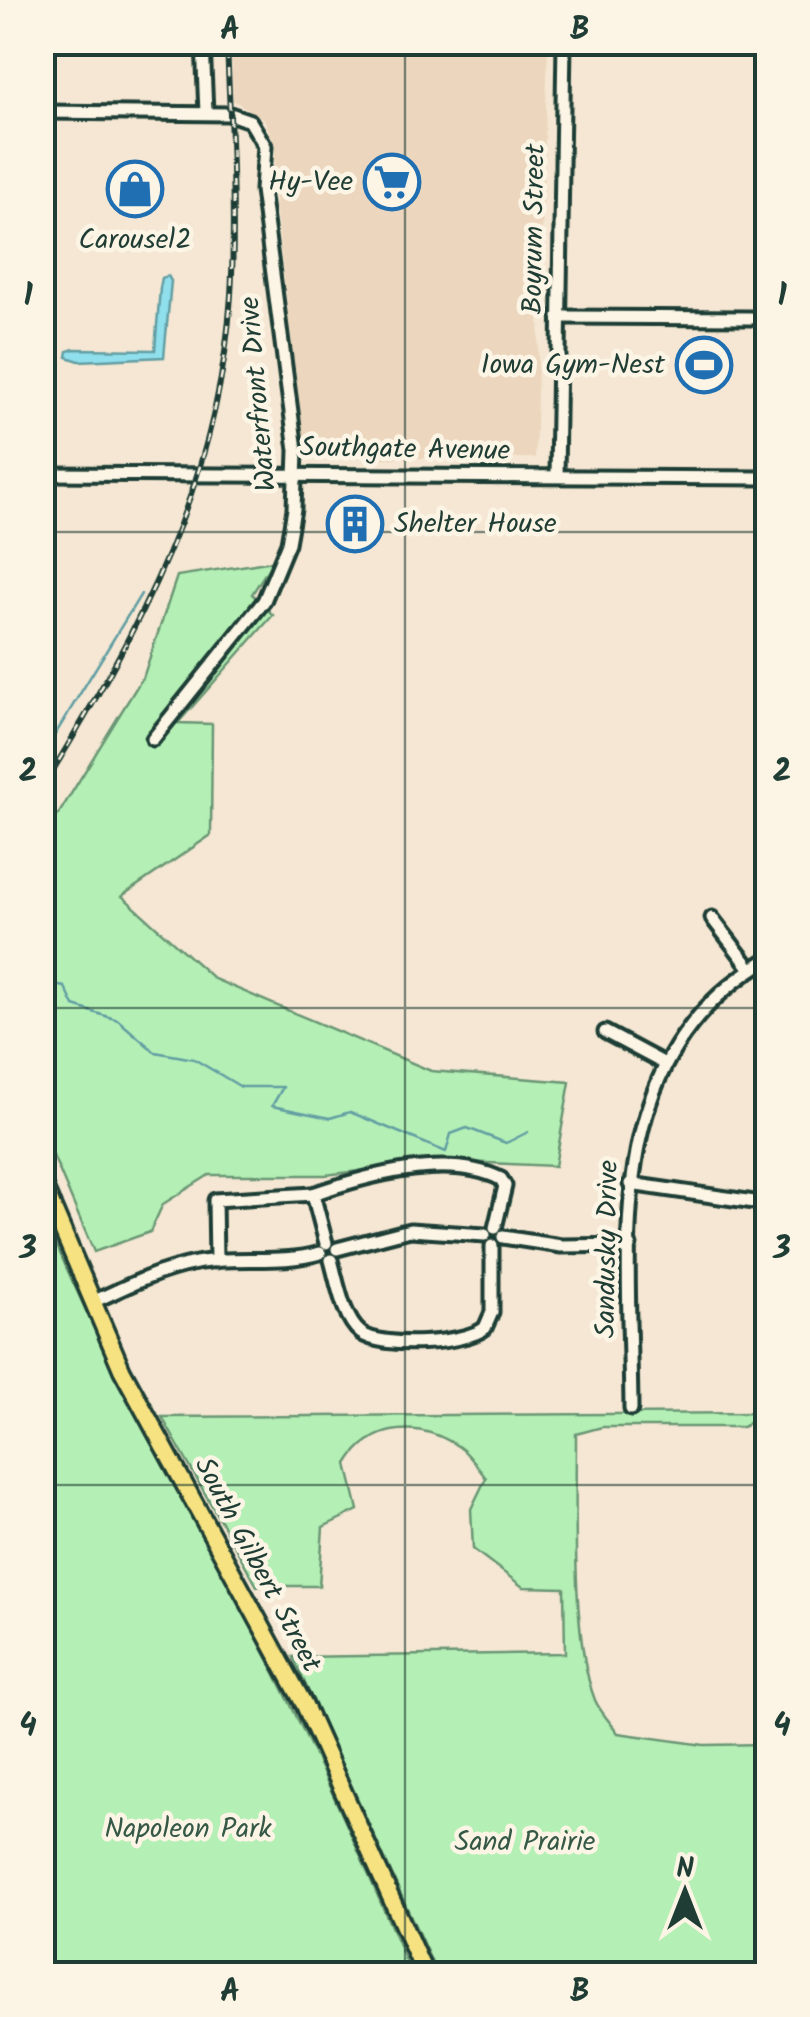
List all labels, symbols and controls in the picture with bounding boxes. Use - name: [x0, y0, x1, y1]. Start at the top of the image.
- text: A: [220, 5, 240, 56]
- text: B: [570, 5, 590, 56]
- street label: Boyrum Street: [511, 142, 559, 315]
- supermarket icon: Hy-Vee: [362, 152, 422, 212]
- shop icon: Carousel2: [105, 159, 165, 219]
- place label: Hy-Vee: [268, 160, 353, 205]
- place label: Carousel2: [79, 218, 191, 263]
- text: 1: [23, 271, 33, 322]
- text: 1: [777, 271, 787, 322]
- street label: Waterfront Drive: [228, 294, 290, 493]
- sports icon: Iowa Gym-Nest: [674, 335, 734, 395]
- place label: Iowa Gym-Nest: [481, 343, 666, 388]
- street label: Southgate Avenue: [299, 426, 511, 474]
- building icon: Shelter House: [325, 494, 385, 554]
- place label: Shelter House: [394, 502, 557, 547]
- text: 2: [19, 747, 37, 798]
- text: 2: [773, 747, 791, 798]
- street label: Sandusky Drive: [584, 1159, 632, 1338]
- text: 3: [18, 1224, 37, 1275]
- text: 3: [772, 1224, 791, 1275]
- street label: South Gilbert Street: [181, 1449, 333, 1682]
- text: 4: [19, 1701, 37, 1752]
- text: 4: [773, 1701, 791, 1752]
- park label: Napoleon Park: [104, 1807, 272, 1852]
- park label: Sand Prairie: [455, 1820, 596, 1865]
- north arrow: [635, 1842, 735, 1942]
- text: N: [676, 1847, 694, 1892]
- text: A: [220, 1967, 240, 2017]
- text: B: [570, 1967, 590, 2017]

